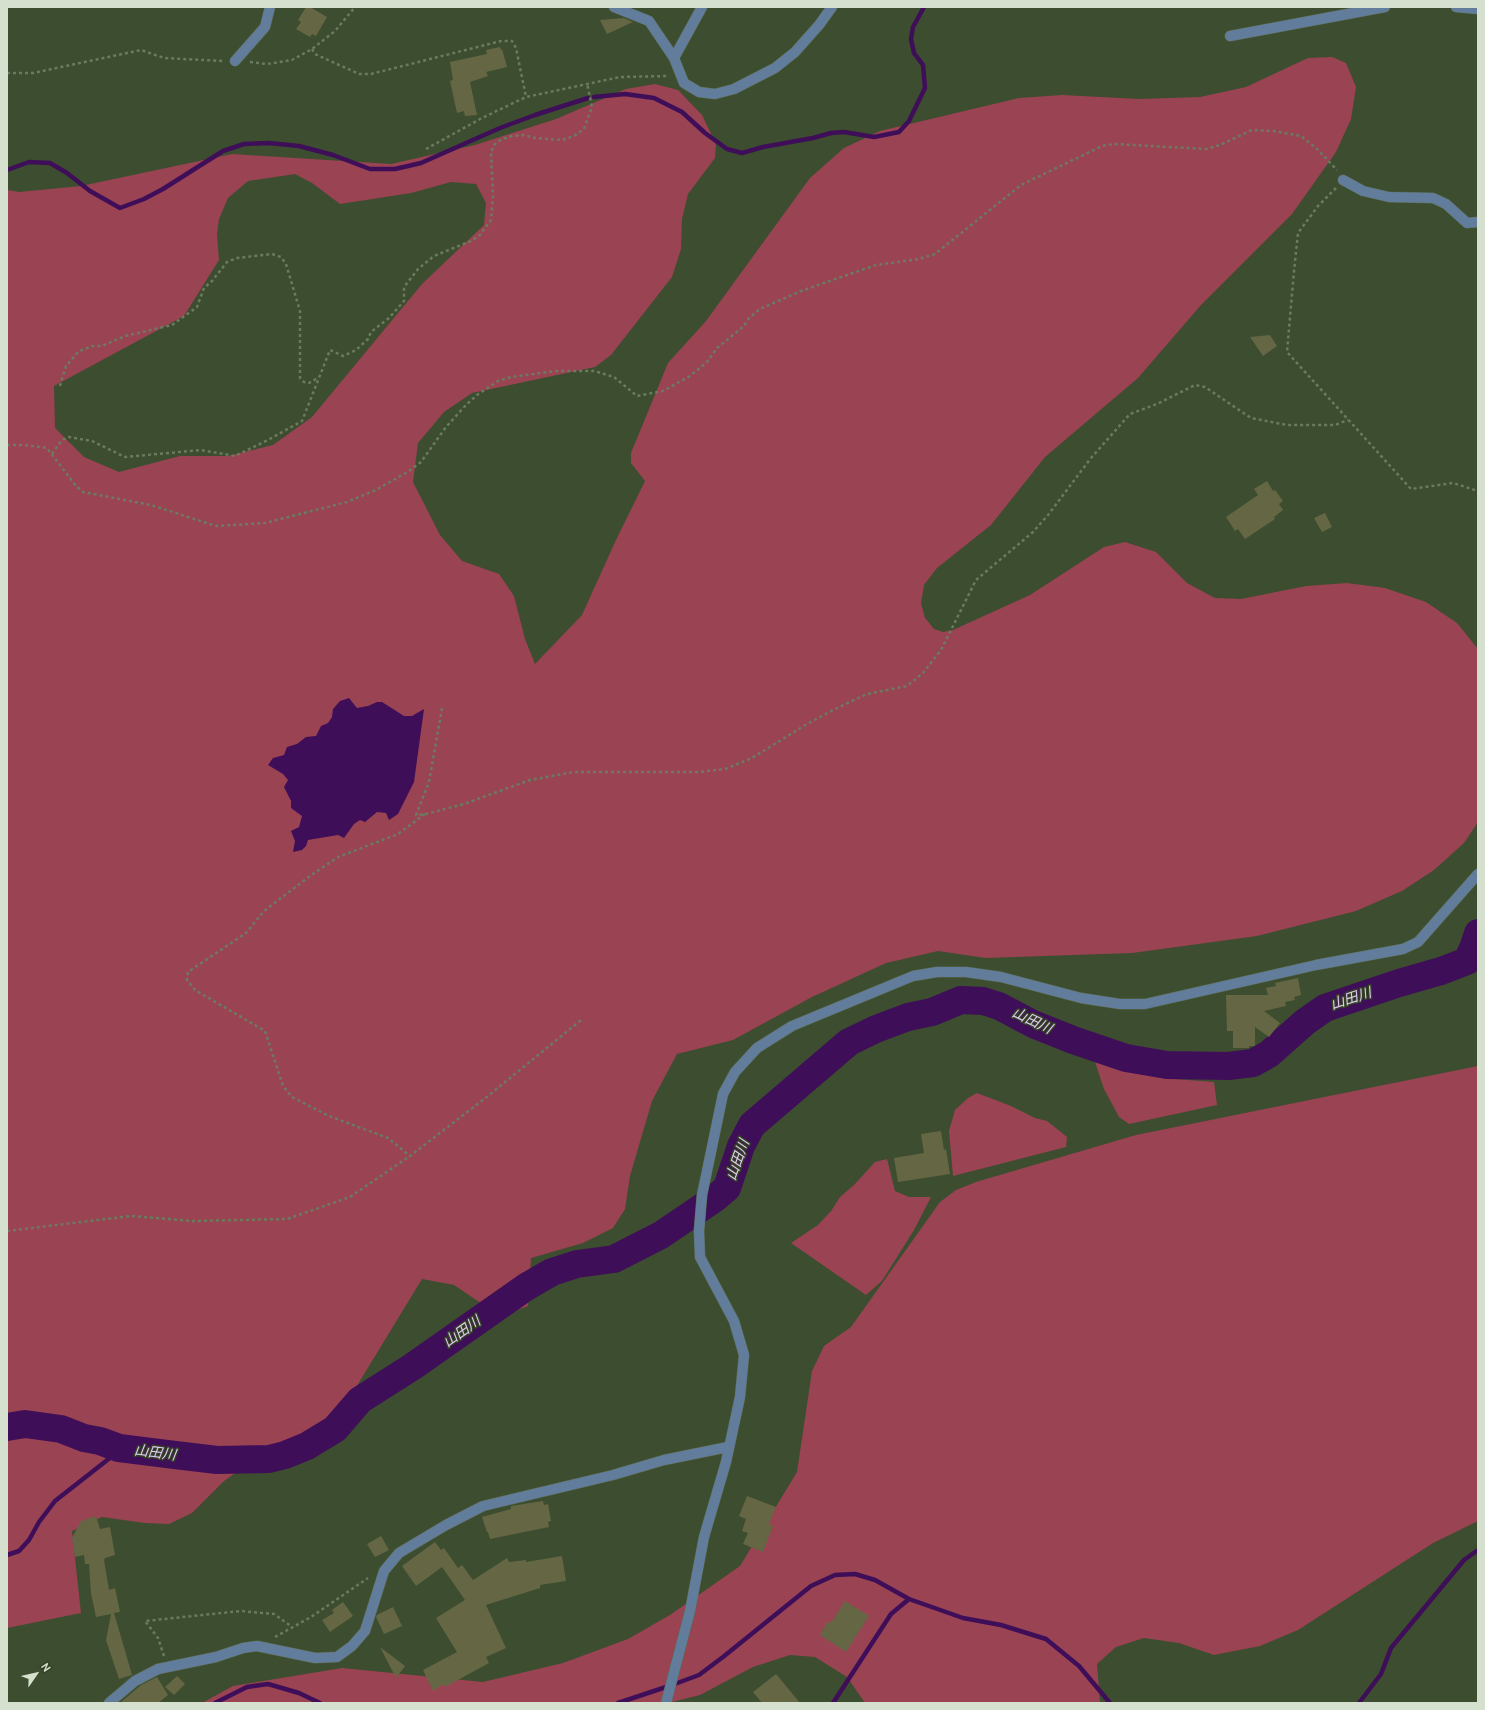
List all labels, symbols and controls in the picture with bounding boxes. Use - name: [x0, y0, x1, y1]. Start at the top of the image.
- water label: 山田川: [1328, 985, 1374, 1013]
- water label: 山田川: [1009, 1005, 1055, 1037]
- water label: 山田川: [723, 1137, 753, 1183]
- water label: 山田川: [440, 1313, 484, 1351]
- water label: 山田川: [133, 1442, 177, 1464]
- north arrow: [16, 1654, 56, 1694]
- text: N: [38, 1660, 54, 1674]

